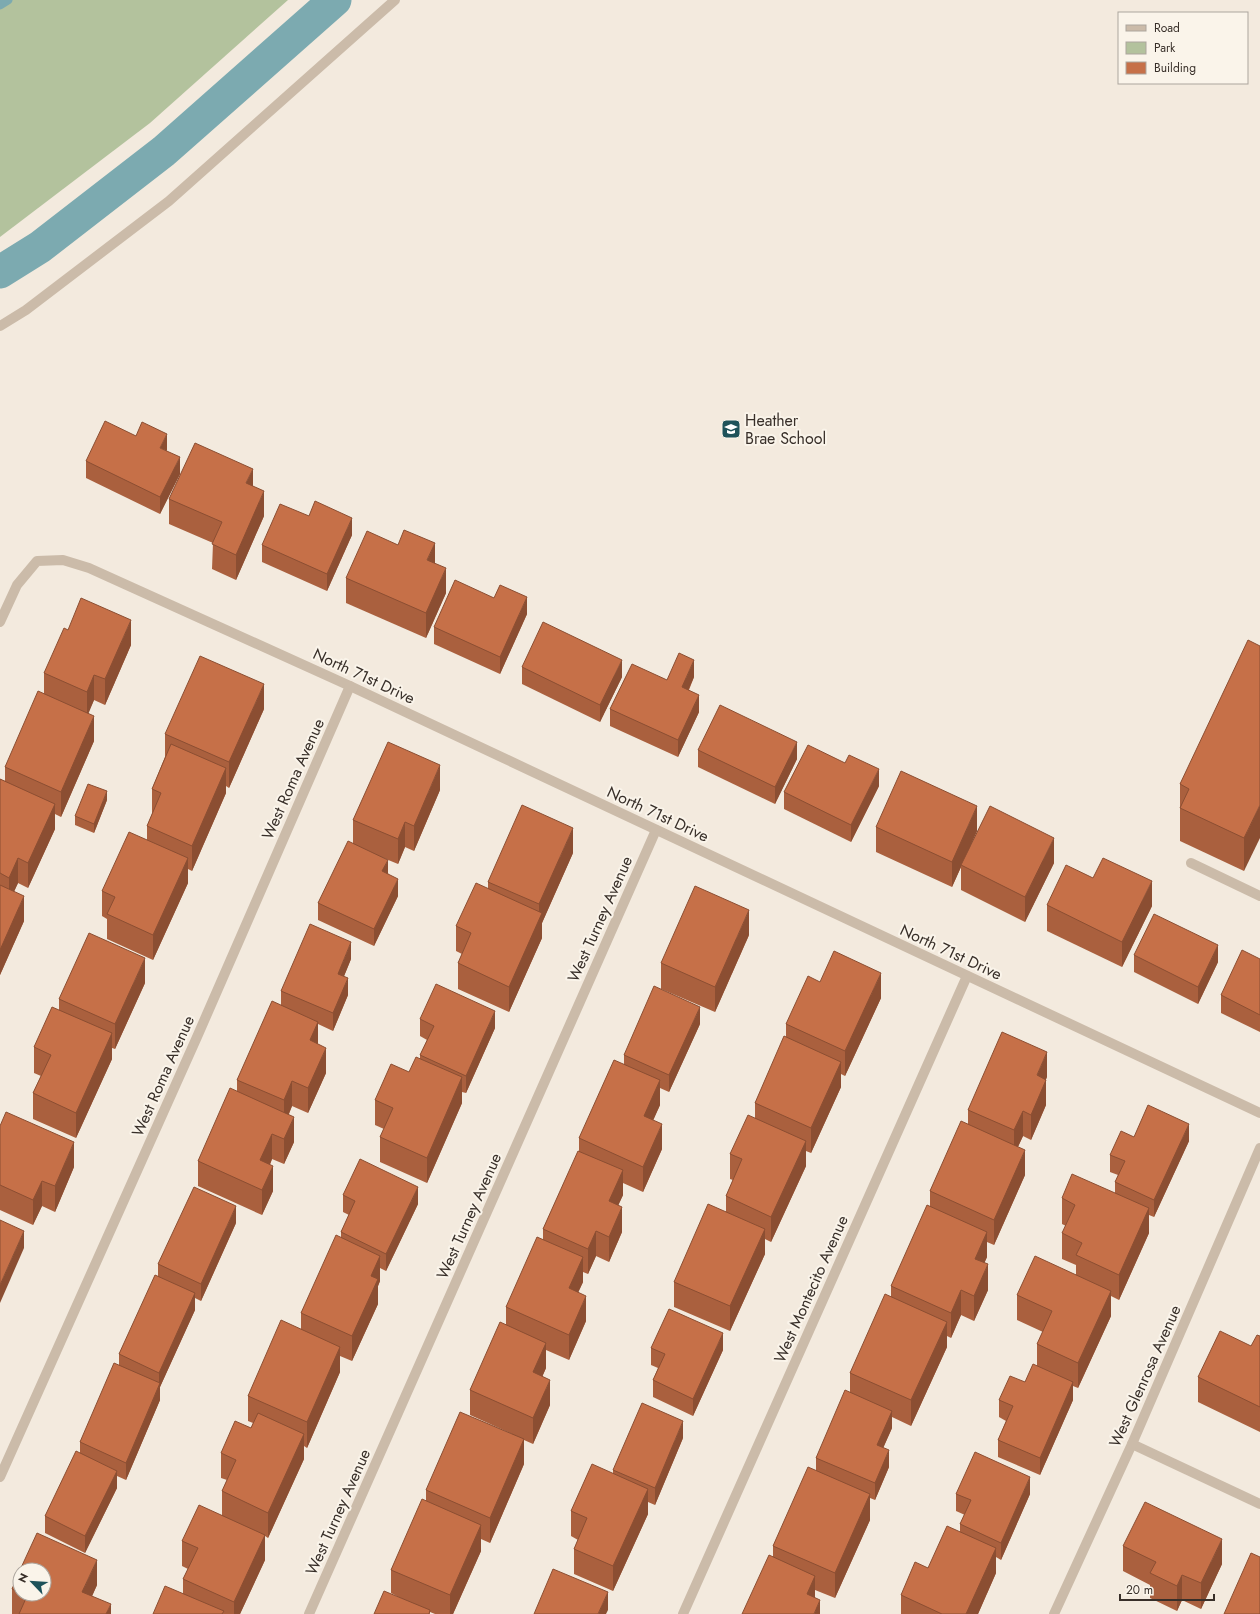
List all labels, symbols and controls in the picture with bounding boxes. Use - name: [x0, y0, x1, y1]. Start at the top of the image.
- legend: [1118, 12, 1248, 84]
- text: Road: [1154, 19, 1180, 37]
- text: Park: [1154, 39, 1176, 57]
- text: Building: [1154, 59, 1196, 77]
- place label: Heather Brae School: [745, 409, 826, 450]
- school or university icon: Heather Brae School: [720, 418, 742, 440]
- street label: North 71st Drive: [309, 642, 419, 710]
- street label: West Roma Avenue: [256, 715, 330, 843]
- street label: North 71st Drive: [603, 780, 713, 848]
- street label: West Turney Avenue: [562, 852, 638, 986]
- street label: North 71st Drive: [896, 918, 1006, 986]
- street label: West Roma Avenue: [126, 1012, 200, 1140]
- street label: West Turney Avenue: [431, 1149, 507, 1283]
- street label: West Montecito Avenue: [768, 1212, 854, 1366]
- street label: West Glenrosa Avenue: [1103, 1301, 1187, 1451]
- street label: West Turney Avenue: [300, 1445, 376, 1579]
- north arrow: [12, 1562, 52, 1602]
- text: N: [14, 1570, 32, 1585]
- scale bar: [1120, 1576, 1214, 1602]
- text: 20 m: [1126, 1581, 1153, 1599]

